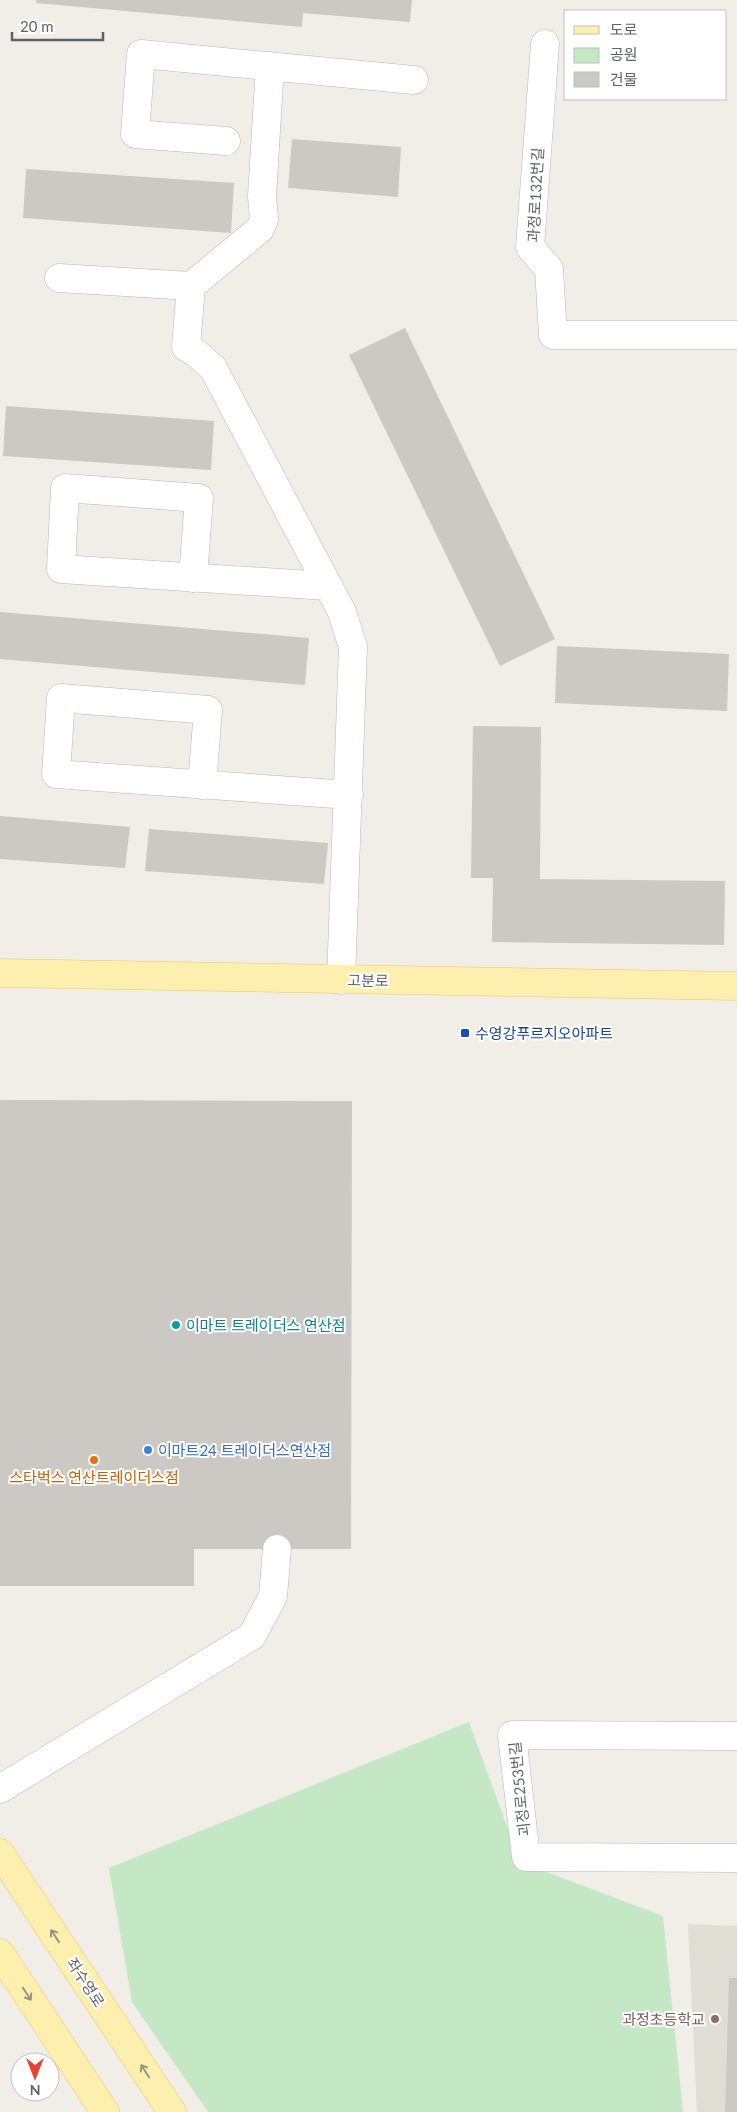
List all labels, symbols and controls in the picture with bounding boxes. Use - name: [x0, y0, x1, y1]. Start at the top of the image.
- scale bar: [12, 10, 104, 42]
- legend: [564, 10, 727, 100]
- text: 20 m: [20, 17, 54, 35]
- text: 도로: [610, 20, 638, 38]
- text: 공원: [610, 45, 638, 63]
- text: 건물: [610, 70, 638, 88]
- street label: 과정로132번길: [524, 147, 546, 243]
- street label: 고분로: [347, 971, 389, 989]
- place label: 수영강푸르지오아파트: [475, 1024, 613, 1042]
- marker: 수영강푸르지오아파트: [459, 1027, 471, 1039]
- place label: 이마트 트레이더스 연산점: [186, 1316, 345, 1334]
- marker: 이마트 트레이더스 연산점: [170, 1319, 182, 1331]
- place label: 이마트24 트레이더스연산점: [158, 1441, 331, 1459]
- marker: 이마트24 트레이더스연산점: [142, 1444, 154, 1456]
- marker: 스타벅스 연산트레이더스점: [88, 1454, 100, 1466]
- place label: 스타벅스 연산트레이더스점: [9, 1468, 179, 1486]
- street label: 괴정로253번길: [505, 1741, 533, 1837]
- one-way arrow: [50, 1929, 60, 1943]
- street label: 좌수영로: [63, 1954, 109, 2010]
- one-way arrow: [22, 1987, 32, 2001]
- place label: 과정초등학교: [622, 2010, 705, 2028]
- marker: 과정초등학교: [709, 2013, 721, 2025]
- north arrow: [10, 2052, 60, 2102]
- one-way arrow: [140, 2065, 150, 2079]
- text: N: [30, 2082, 40, 2099]

